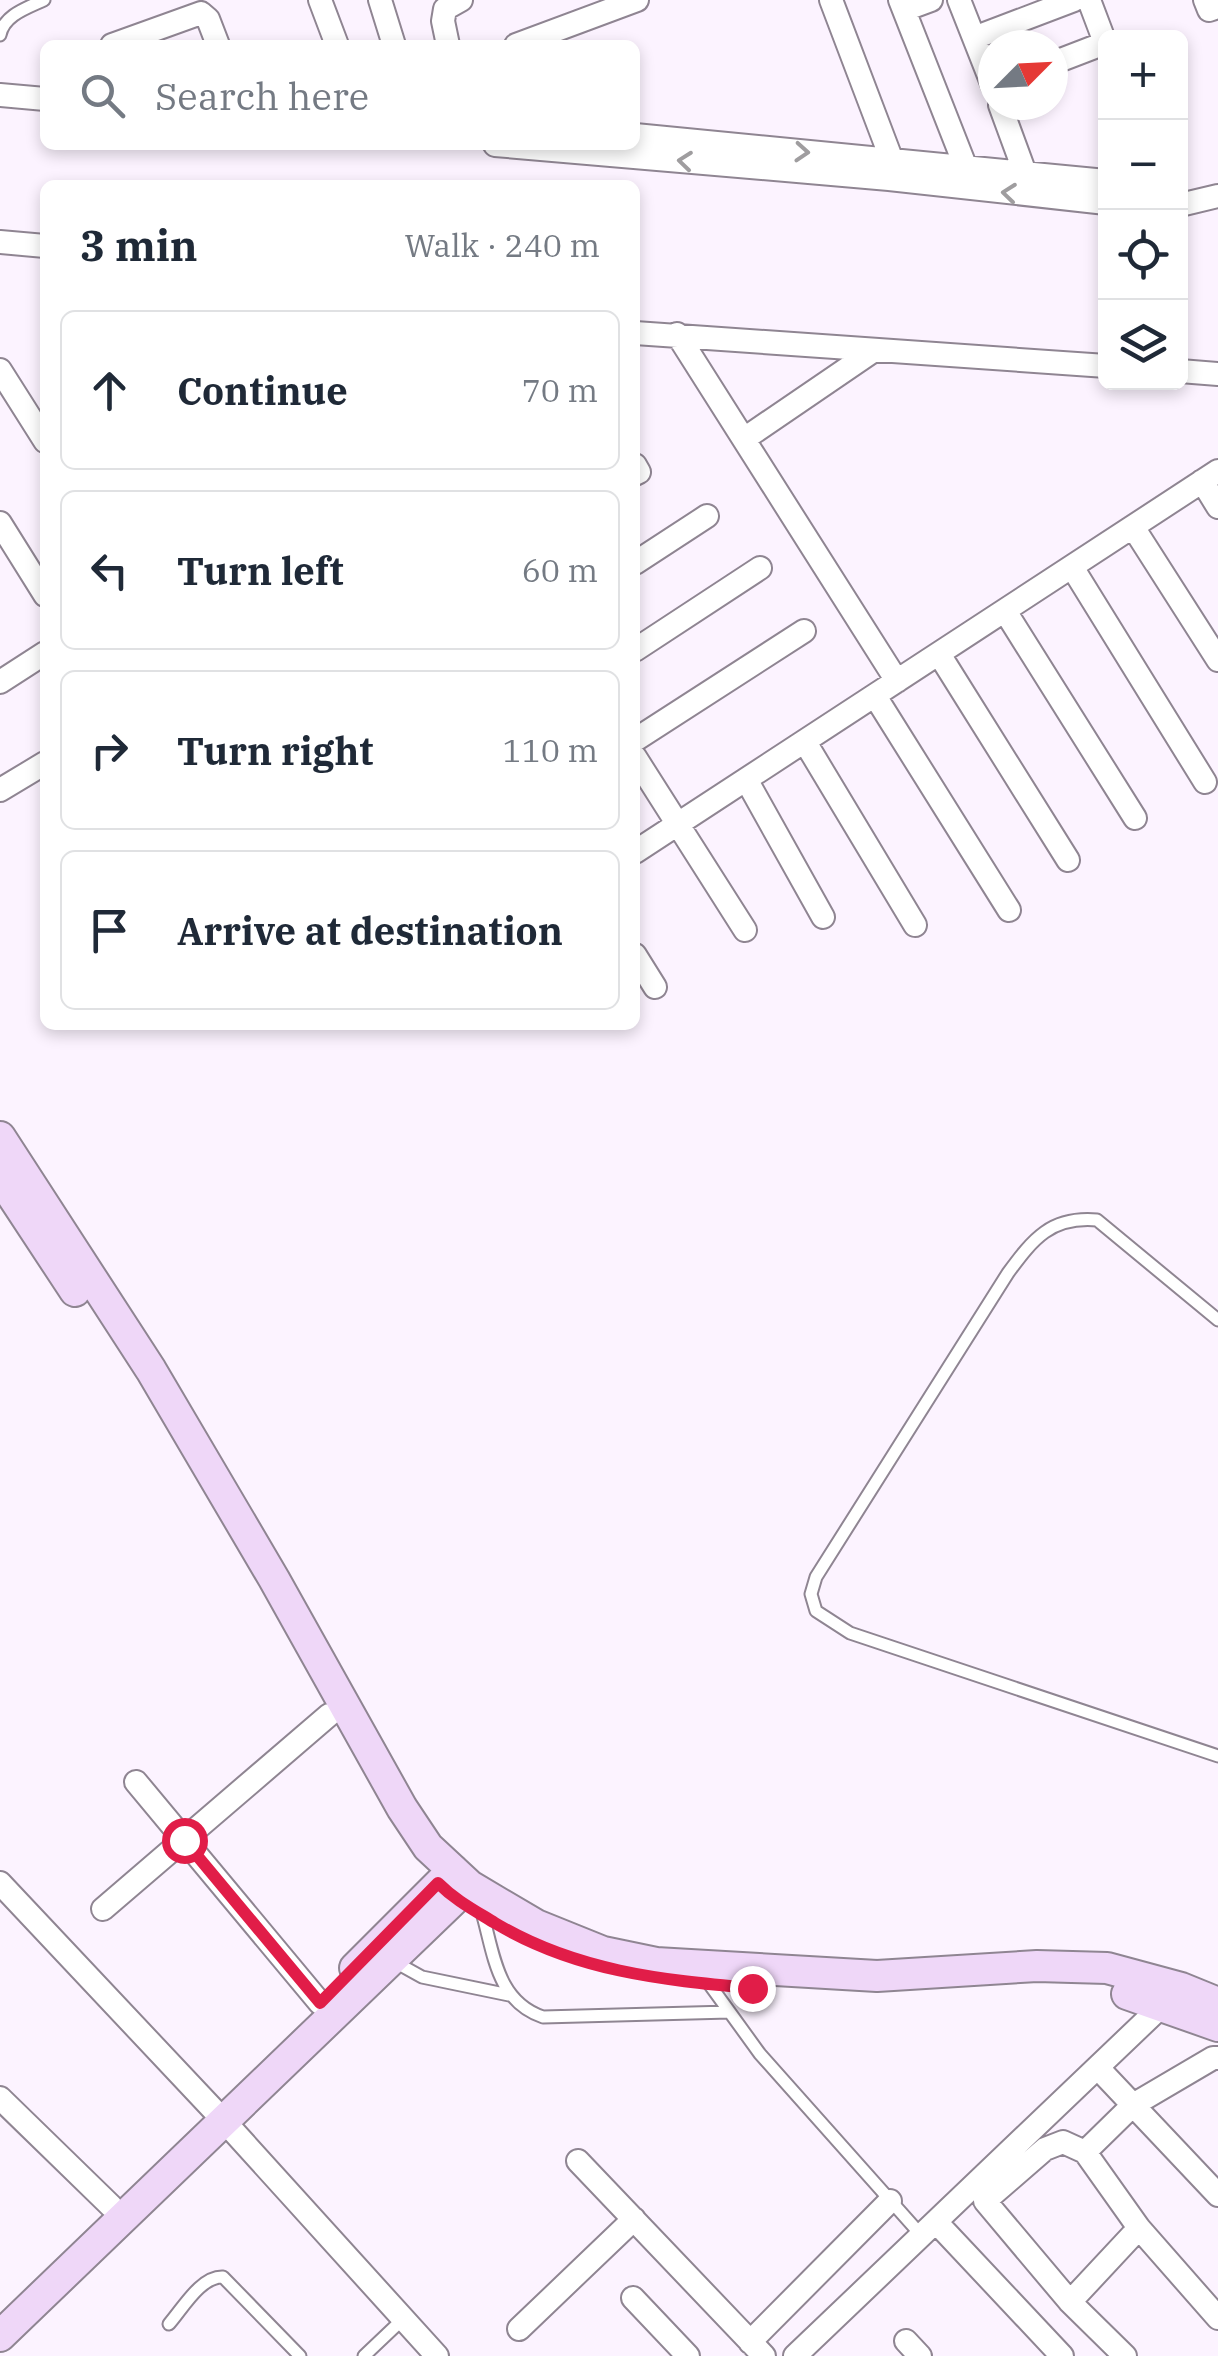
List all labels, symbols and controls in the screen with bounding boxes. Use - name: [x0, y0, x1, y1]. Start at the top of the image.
- north arrow: [978, 30, 1068, 120]
- map controls: [1098, 30, 1188, 390]
- button: +: [1098, 30, 1188, 120]
- search box: [40, 40, 640, 150]
- icon: search: [75, 68, 130, 123]
- text: Search here: [155, 71, 369, 120]
- button: −: [1098, 120, 1188, 210]
- one-way arrow: [794, 140, 810, 162]
- one-way arrow: [677, 151, 693, 172]
- one-way arrow: [1000, 182, 1016, 204]
- button: locate: [1098, 210, 1188, 300]
- text: 3 min: [80, 218, 198, 273]
- text: Walk · 240 m: [404, 224, 600, 266]
- button: layers: [1098, 300, 1188, 390]
- icon: ahead: [82, 363, 137, 418]
- text: Continue: [177, 366, 348, 415]
- text: 70 m: [522, 369, 598, 411]
- icon: left: [82, 543, 137, 598]
- text: Turn left: [177, 546, 344, 595]
- text: 60 m: [522, 549, 598, 591]
- icon: right: [82, 723, 137, 778]
- text: Turn right: [177, 726, 373, 775]
- text: 110 m: [502, 729, 598, 771]
- icon: arrive: [82, 903, 137, 958]
- text: Arrive at destination: [177, 906, 563, 955]
- route start: [162, 1818, 208, 1864]
- route end: [730, 1966, 776, 2012]

